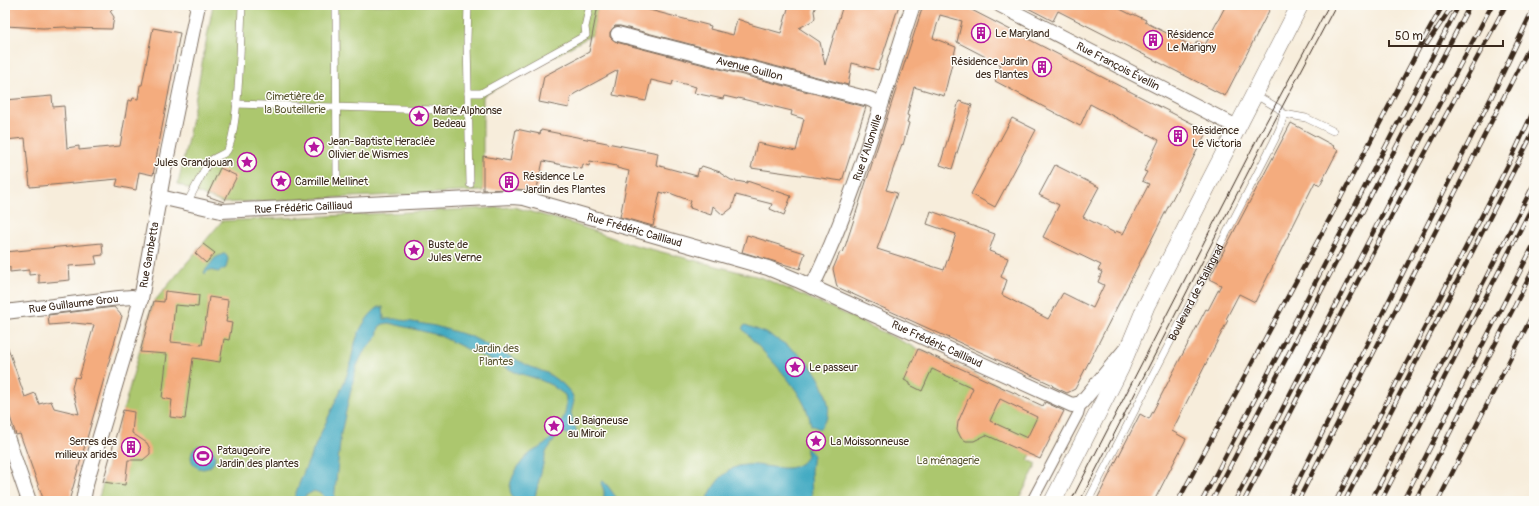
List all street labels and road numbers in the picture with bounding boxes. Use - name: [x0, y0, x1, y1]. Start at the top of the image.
- street label: Rue François Évellin: [1074, 39, 1162, 93]
- street label: Avenue Guillon: [715, 54, 784, 83]
- street label: Rue d'Allonville: [850, 112, 885, 183]
- street label: Rue Frédéric Cailliaud: [254, 199, 353, 216]
- street label: Rue Frédéric Cailliaud: [585, 210, 683, 250]
- street label: Rue Gambetta: [137, 221, 162, 289]
- street label: Boulevard de Stalingrad: [1166, 242, 1227, 343]
- street label: Rue Guillaume Grou: [28, 292, 119, 316]
- street label: Rue Frédéric Cailliaud: [889, 318, 984, 370]

